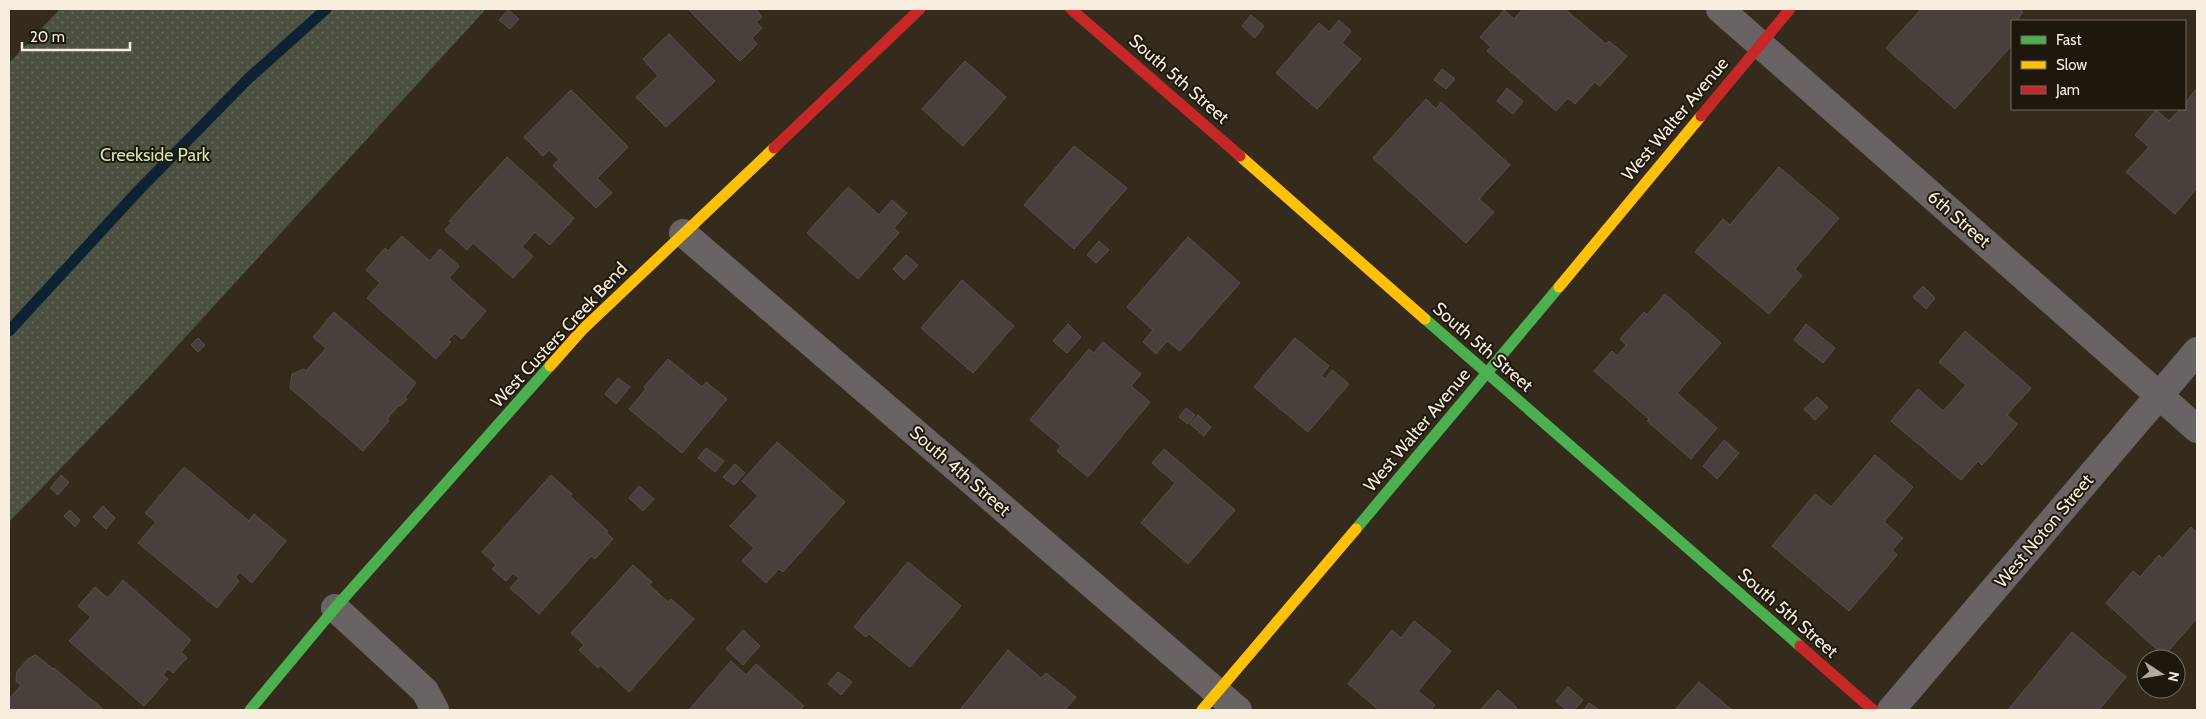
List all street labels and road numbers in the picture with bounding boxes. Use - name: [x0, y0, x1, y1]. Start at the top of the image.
- street label: South 5th Street: [1124, 29, 1234, 129]
- street label: West Walter Avenue: [1617, 53, 1733, 185]
- street label: 6th Street: [1923, 186, 1995, 252]
- street label: West Custers Creek Bend: [486, 258, 632, 412]
- street label: South 5th Street: [1428, 297, 1538, 397]
- street label: West Walter Avenue: [1359, 364, 1475, 496]
- street label: South 4th Street: [905, 421, 1015, 521]
- street label: West Noton Street: [1990, 470, 2098, 592]
- street label: South 5th Street: [1733, 563, 1843, 663]

